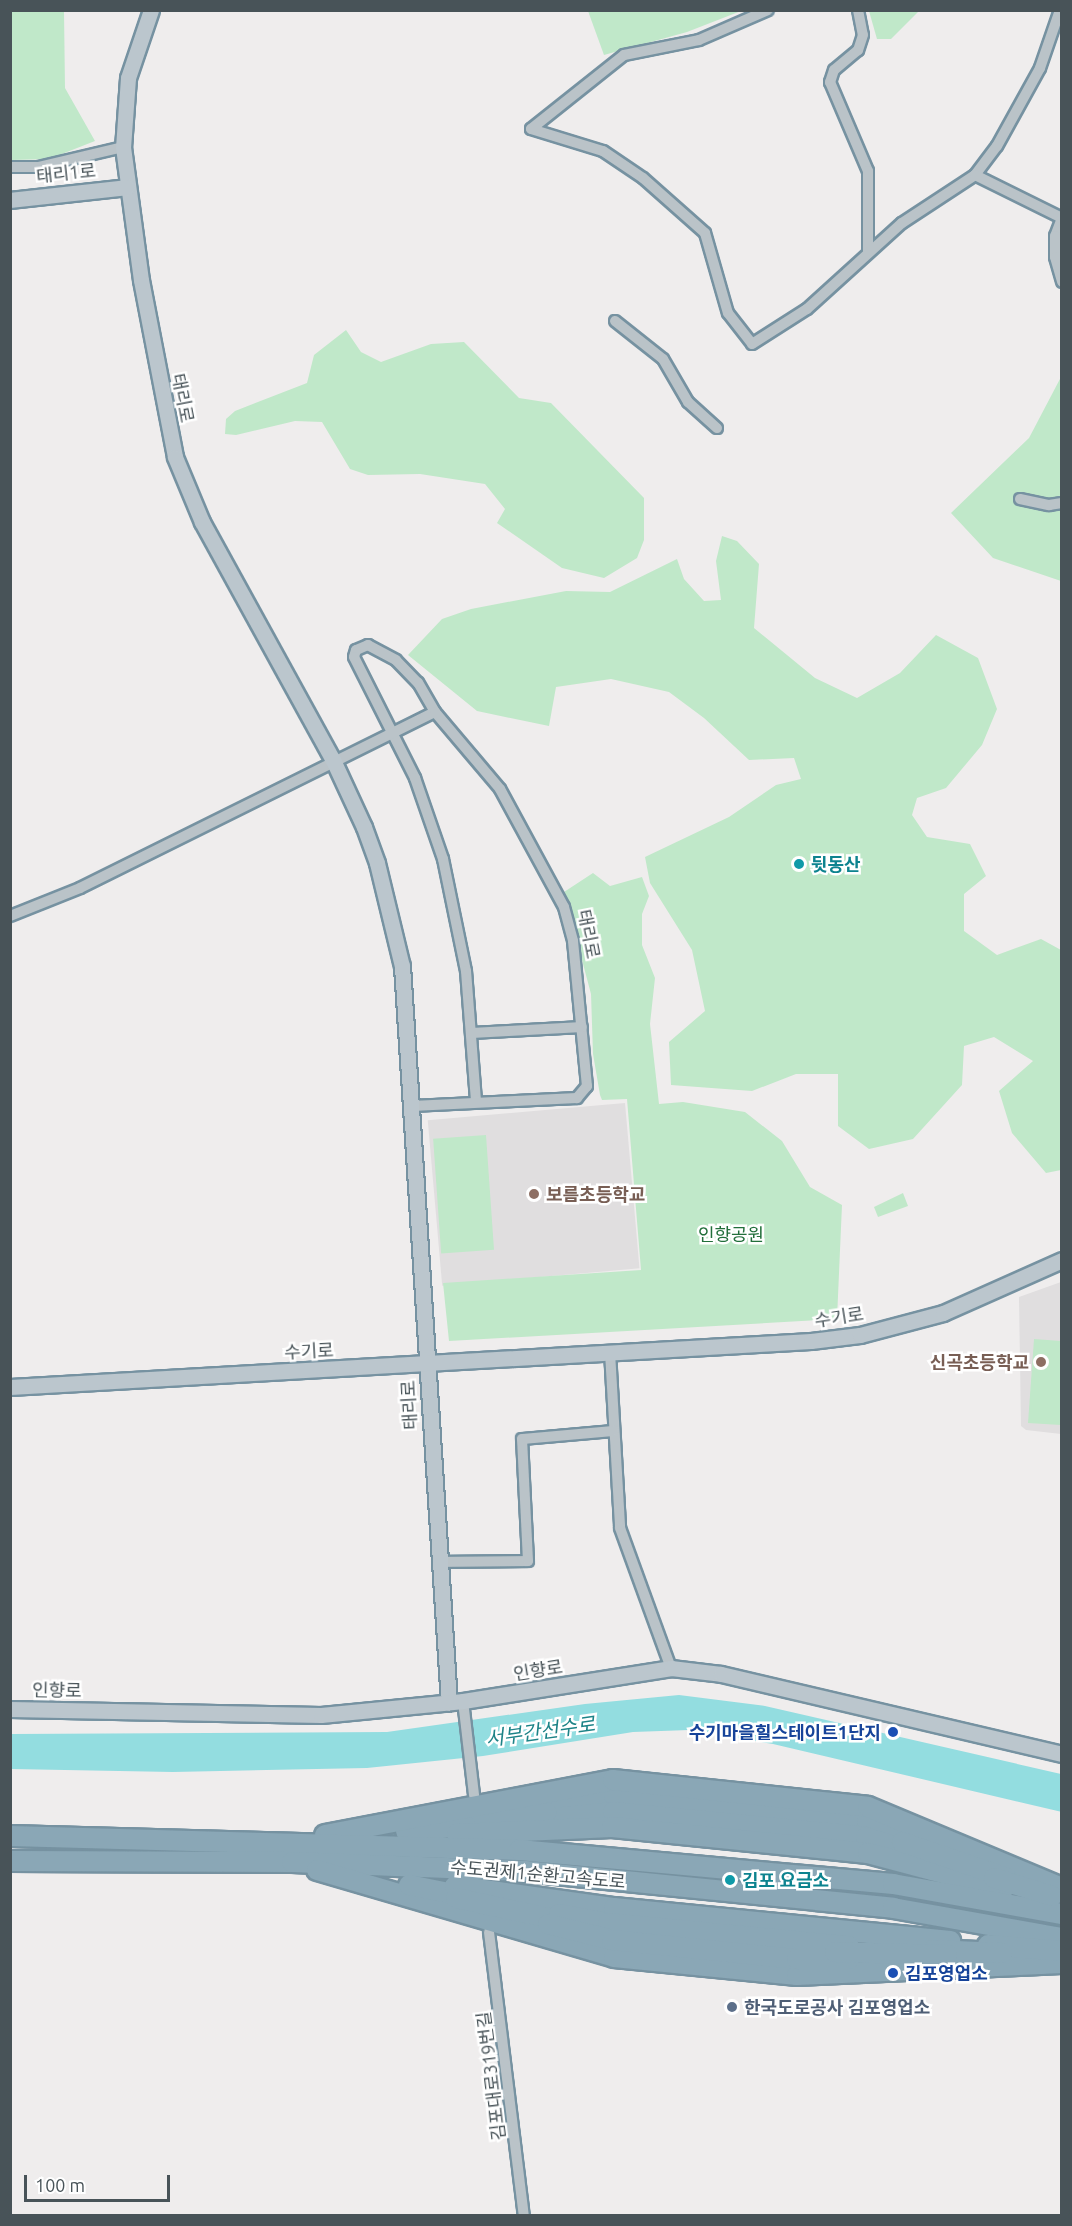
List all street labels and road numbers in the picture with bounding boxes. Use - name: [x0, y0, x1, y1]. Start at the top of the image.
- street label: 태리1로: [35, 159, 97, 187]
- street label: 태리로: [168, 372, 198, 424]
- street label: 태리로: [574, 908, 604, 960]
- street label: 수기로: [813, 1302, 865, 1332]
- street label: 수기로: [284, 1339, 334, 1363]
- street label: 태리로: [397, 1380, 421, 1430]
- street label: 인향로: [512, 1655, 564, 1685]
- street label: 인향로: [32, 1679, 82, 1701]
- street label: 수도권제1순환고속도로: [450, 1856, 626, 1892]
- street label: 김포대로319번길: [472, 2010, 510, 2142]

